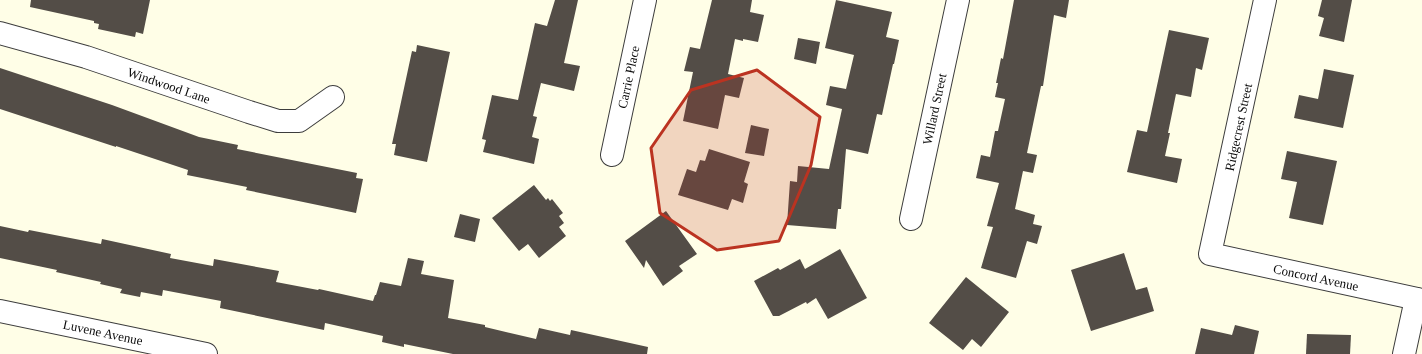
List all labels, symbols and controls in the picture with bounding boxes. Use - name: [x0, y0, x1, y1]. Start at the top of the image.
- street label: Carrie Place: [615, 44, 643, 110]
- street label: Windwood Lane: [126, 64, 212, 107]
- street label: Willard Street: [920, 72, 949, 146]
- street label: Ridgecrest Street: [1222, 82, 1255, 172]
- street label: Concord Avenue: [1272, 261, 1360, 294]
- street label: Luvene Avenue: [62, 317, 144, 348]

